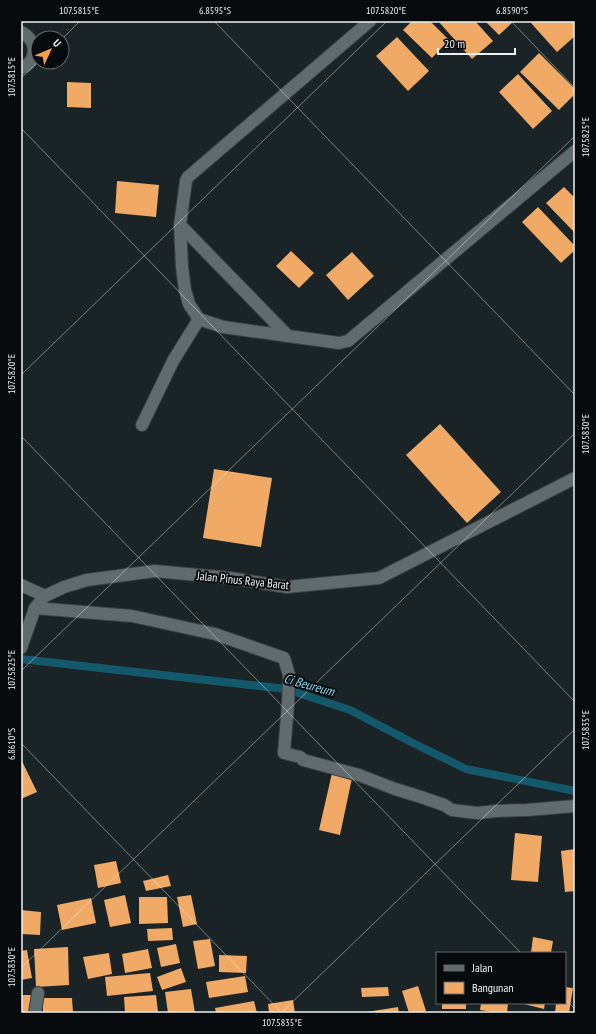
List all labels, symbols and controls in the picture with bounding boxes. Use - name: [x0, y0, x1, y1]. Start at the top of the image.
- text: 107.5815°E: [59, 4, 99, 17]
- text: 6.8595°S: [199, 4, 231, 17]
- text: 107.5820°E: [366, 4, 406, 17]
- text: 6.8590°S: [496, 4, 528, 17]
- north arrow: [30, 30, 70, 70]
- scale bar: [438, 30, 515, 56]
- text: U: [50, 36, 64, 50]
- text: 20 m: [444, 36, 465, 51]
- text: 107.5815°E: [5, 57, 18, 97]
- text: 107.5825°E: [579, 117, 592, 157]
- text: 107.5820°E: [5, 354, 18, 394]
- text: 107.5830°E: [579, 414, 592, 454]
- street label: Jalan Pinus Raya Barat: [195, 568, 290, 592]
- text: 107.5825°E: [5, 650, 18, 690]
- water label: Ci Beureum: [282, 670, 338, 701]
- text: 107.5835°E: [579, 710, 592, 750]
- text: 6.8610°S: [5, 728, 18, 760]
- text: 107.5830°E: [5, 947, 18, 987]
- legend: [436, 952, 566, 1004]
- text: Jalan: [471, 960, 493, 975]
- text: Bangunan: [472, 980, 513, 995]
- text: 107.5835°E: [262, 1016, 302, 1029]

